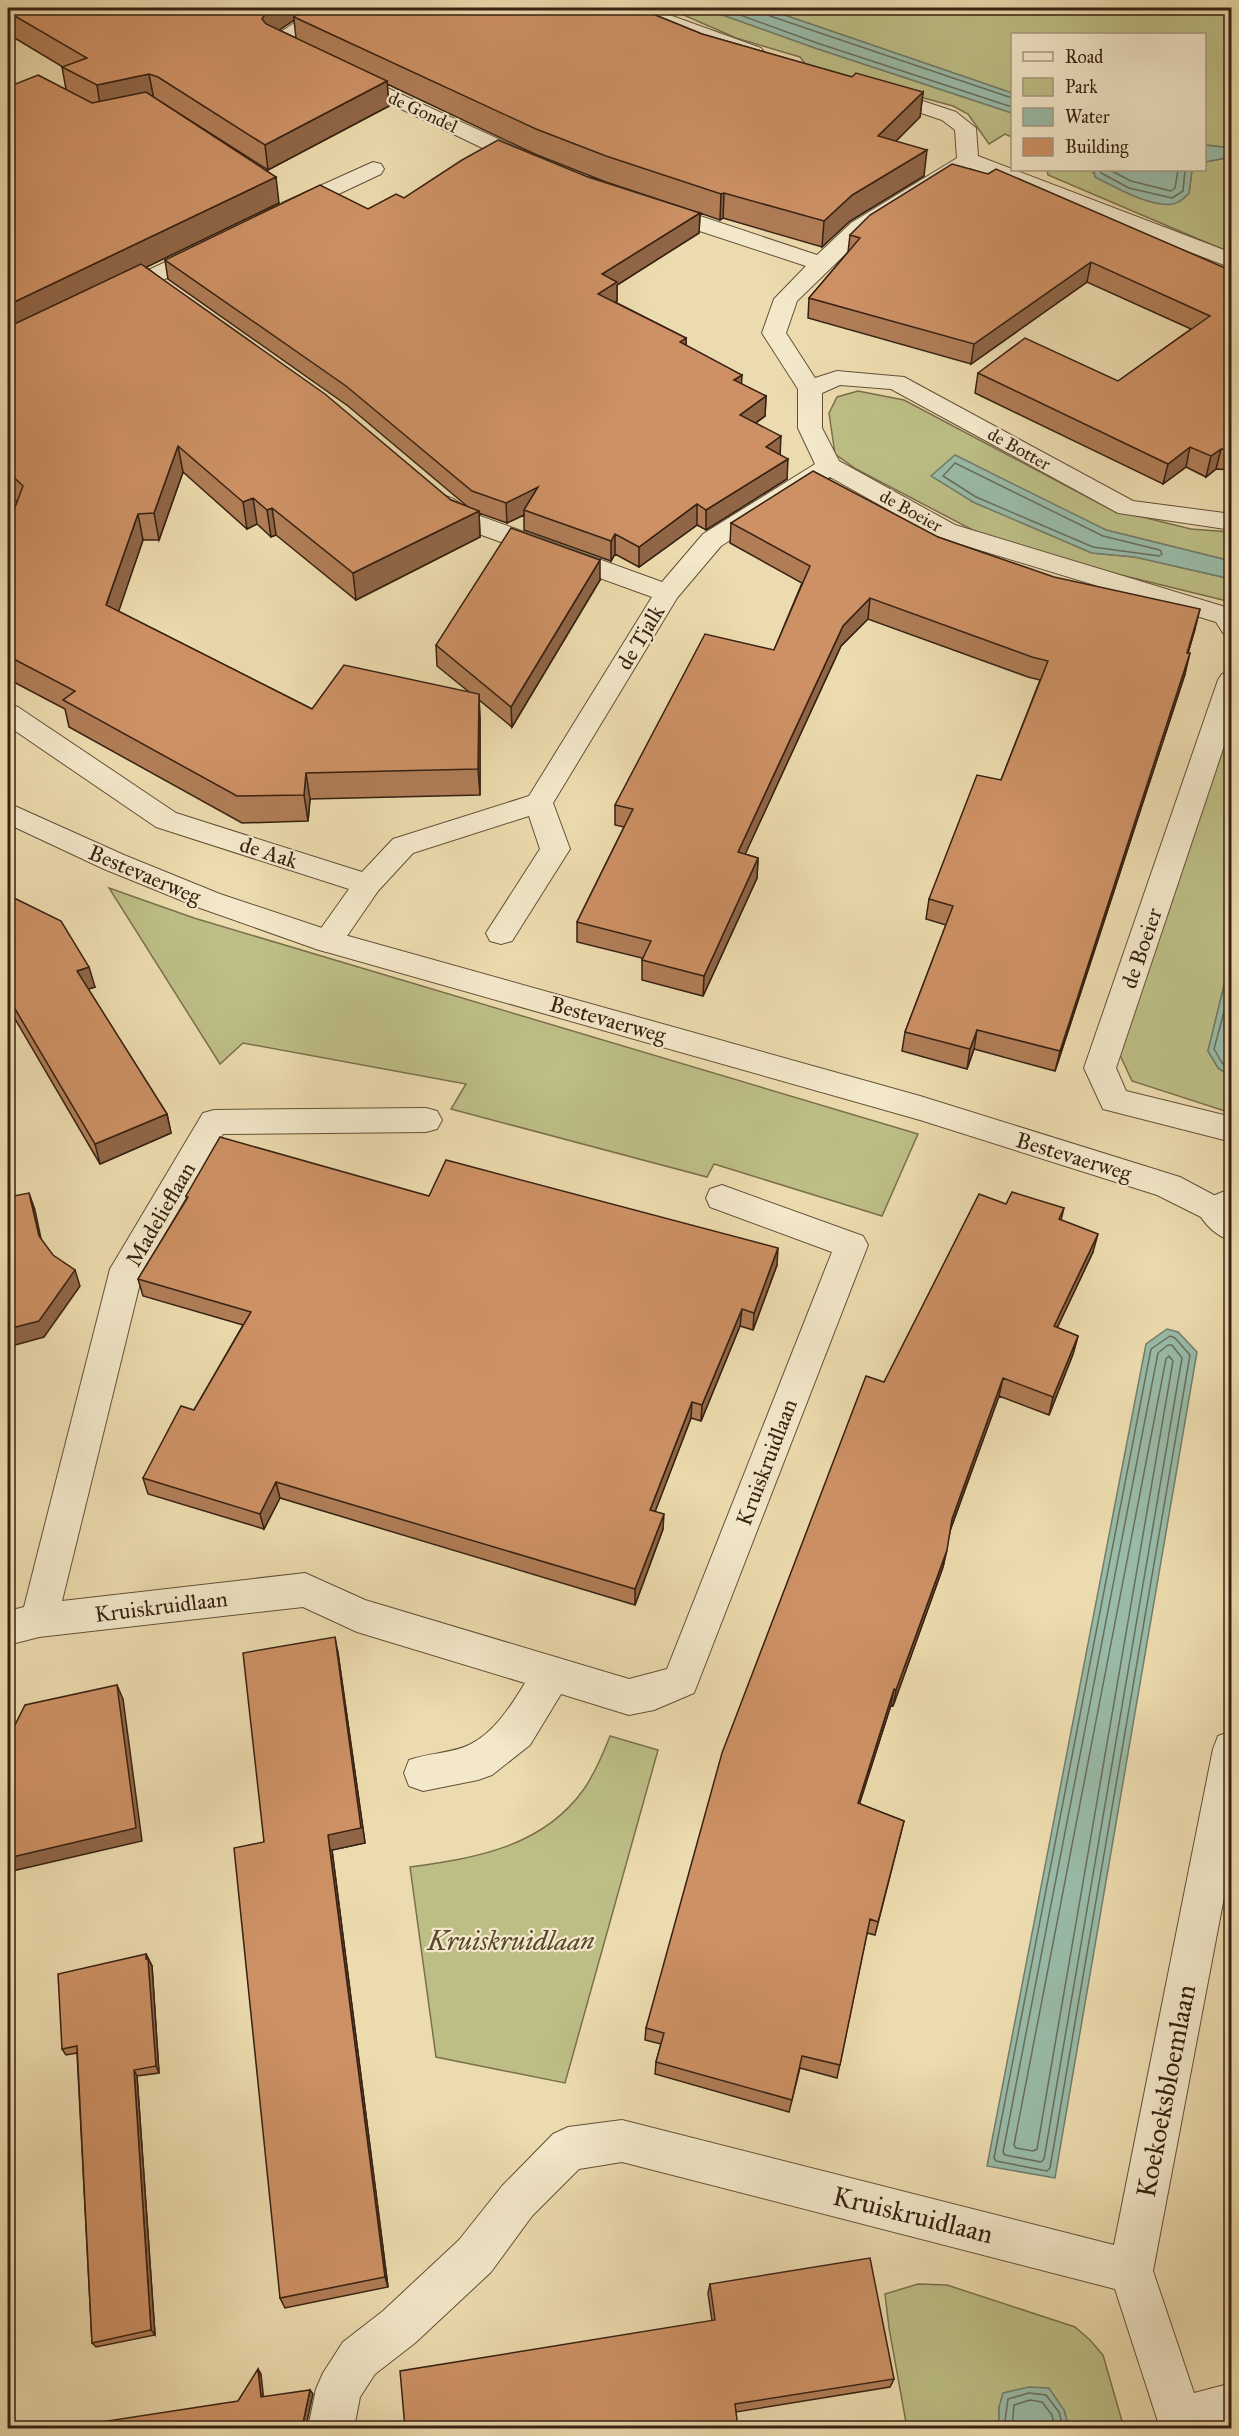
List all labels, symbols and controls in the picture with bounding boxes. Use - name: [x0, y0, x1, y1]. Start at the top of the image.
- legend: [1011, 33, 1206, 171]
- text: Road: [1065, 46, 1103, 68]
- text: Park: [1065, 76, 1098, 98]
- street label: de Gondel: [385, 86, 461, 138]
- text: Water: [1065, 106, 1110, 128]
- text: Building: [1065, 136, 1129, 159]
- street label: de Botter: [984, 423, 1055, 475]
- street label: de Boeier: [876, 485, 946, 537]
- street label: de Tjalk: [611, 599, 671, 675]
- street label: de Aak: [236, 830, 302, 875]
- street label: Bestevaerweg: [84, 839, 206, 911]
- street label: de Boeier: [1115, 904, 1168, 992]
- street label: Bestevaerweg: [547, 990, 670, 1049]
- street label: Bestevaerweg: [1013, 1126, 1136, 1187]
- street label: Madelieflaan: [120, 1157, 201, 1271]
- street label: Kruiskruidlaan: [730, 1395, 803, 1529]
- street label: Kruiskruidlaan: [93, 1585, 229, 1628]
- park label: Kruiskruidlaan: [426, 1924, 594, 1957]
- street label: Koekoeksbloemlaan: [1129, 1982, 1202, 2200]
- street label: Kruiskruidlaan: [830, 2179, 997, 2250]

